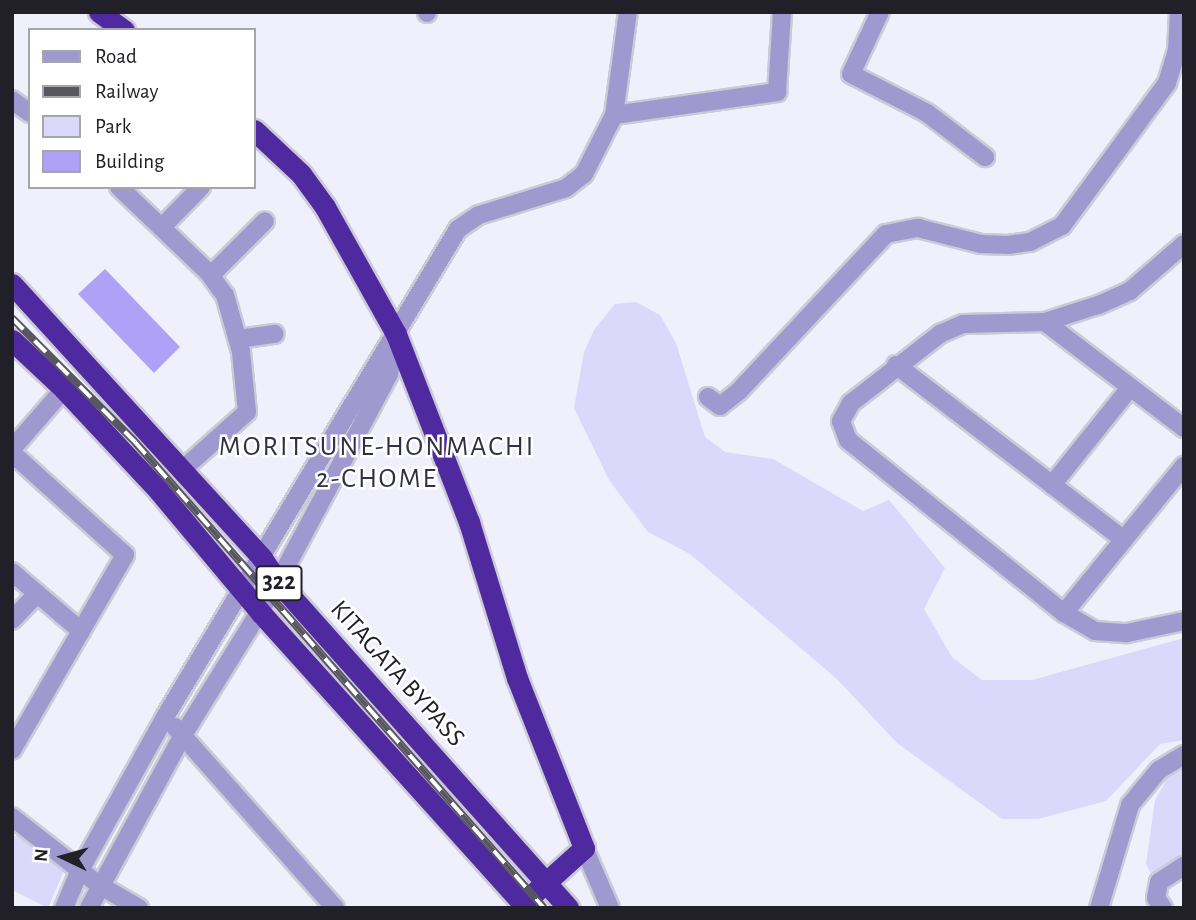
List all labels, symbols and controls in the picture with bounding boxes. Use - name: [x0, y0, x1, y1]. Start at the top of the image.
- legend: [28, 28, 256, 189]
- text: Road: [95, 46, 137, 67]
- text: Railway: [95, 81, 158, 102]
- text: Park: [95, 116, 131, 137]
- text: Building: [95, 151, 164, 172]
- district label: MORITSUNE-HONMACHI 2-CHOME: [221, 430, 533, 496]
- road number: 322: [254, 562, 304, 604]
- street label: KITAGATA BYPASS: [323, 594, 471, 754]
- north arrow: [28, 822, 98, 892]
- text: N: [32, 848, 52, 863]

